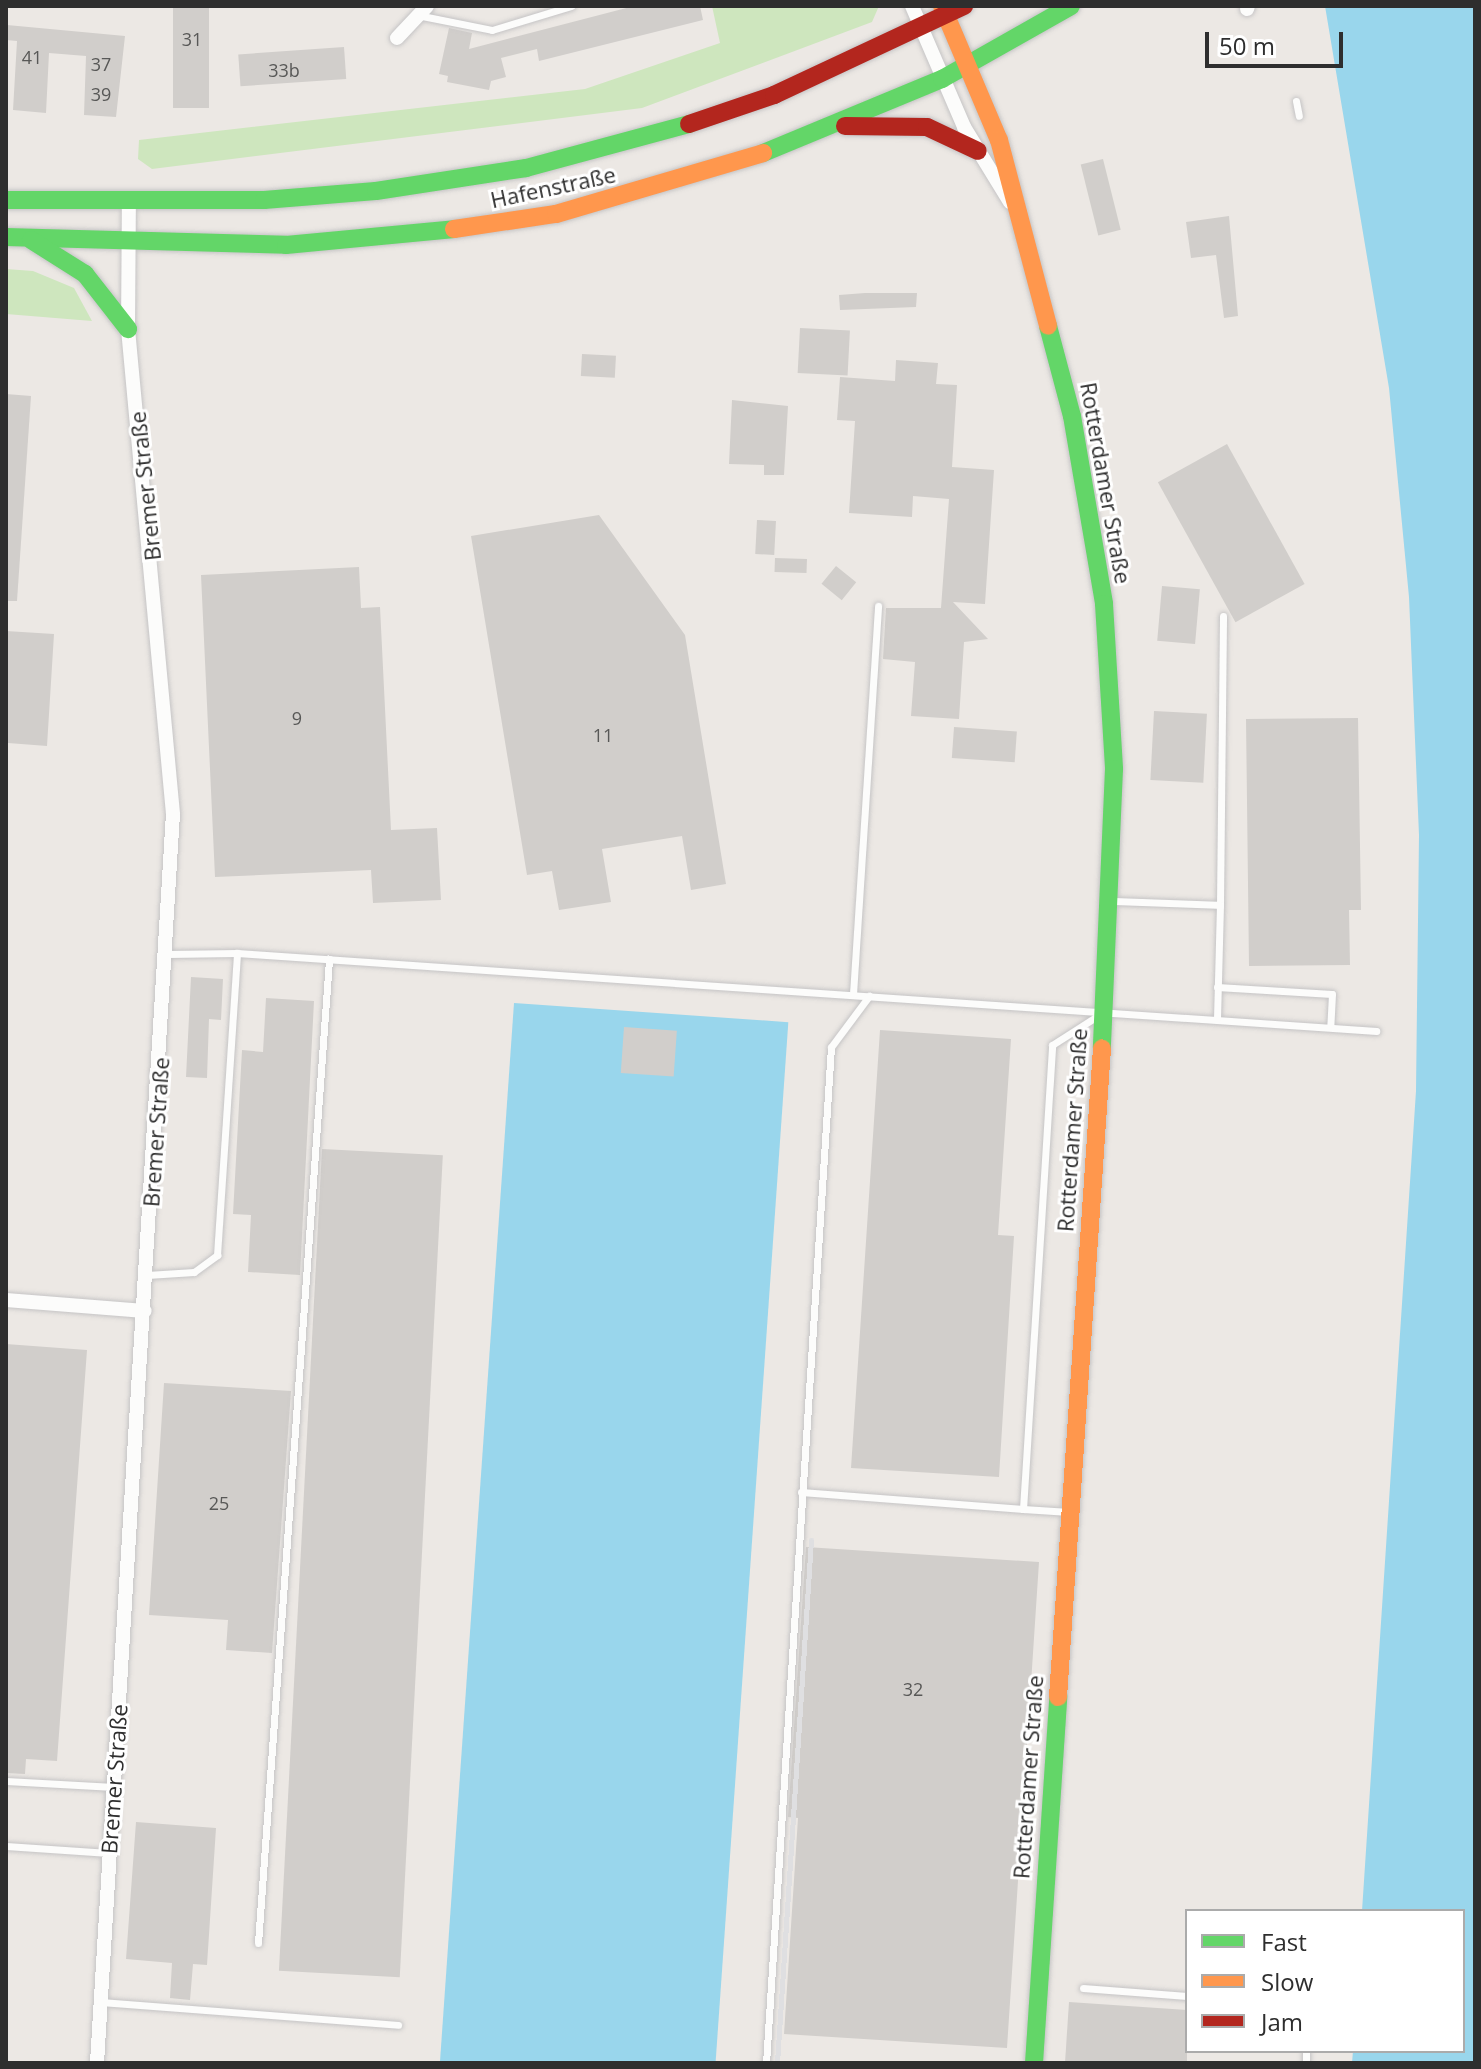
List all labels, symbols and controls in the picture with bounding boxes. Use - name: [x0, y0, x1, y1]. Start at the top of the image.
- scale bar: [1209, 16, 1347, 66]
- house number: 31: [182, 28, 202, 50]
- text: 50 m: [1219, 29, 1275, 62]
- house number: 41: [22, 46, 42, 68]
- house number: 37: [91, 53, 111, 75]
- house number: 33b: [268, 59, 300, 81]
- house number: 39: [91, 83, 111, 105]
- street label: Hafenstraße: [488, 161, 618, 213]
- street label: Rotterdamer Straße: [1075, 380, 1137, 586]
- street label: Bremer Straße: [124, 410, 166, 562]
- house number: 9: [292, 707, 302, 729]
- house number: 11: [593, 724, 613, 746]
- street label: Rotterdamer Straße: [1052, 1027, 1092, 1233]
- street label: Bremer Straße: [138, 1056, 174, 1208]
- house number: 25: [209, 1492, 229, 1514]
- street label: Rotterdamer Straße: [1008, 1674, 1048, 1880]
- house number: 32: [903, 1678, 923, 1700]
- street label: Bremer Straße: [96, 1703, 132, 1855]
- legend: [1185, 1909, 1465, 2053]
- text: Fast: [1261, 1925, 1307, 1958]
- text: Slow: [1261, 1965, 1313, 1998]
- text: Jam: [1261, 2005, 1303, 2038]

